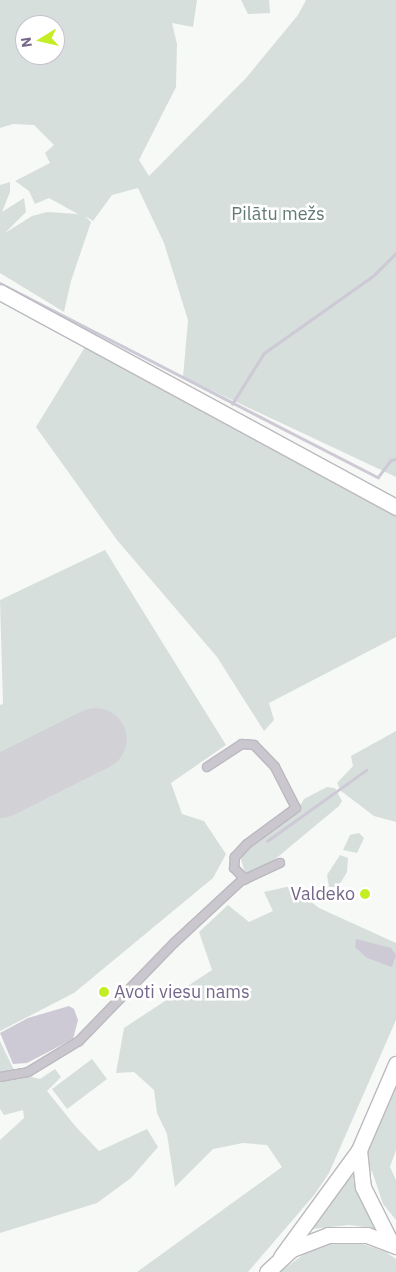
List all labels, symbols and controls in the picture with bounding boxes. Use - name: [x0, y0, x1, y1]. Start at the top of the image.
- north arrow: [15, 15, 65, 65]
- text: N: [16, 36, 36, 49]
- park label: Pilātu mežs: [231, 203, 325, 225]
- place label: Valdeko: [290, 883, 355, 905]
- marker: Valdeko: [359, 888, 371, 900]
- place label: Avoti viesu nams: [114, 981, 250, 1003]
- marker: Avoti viesu nams: [98, 986, 110, 998]

